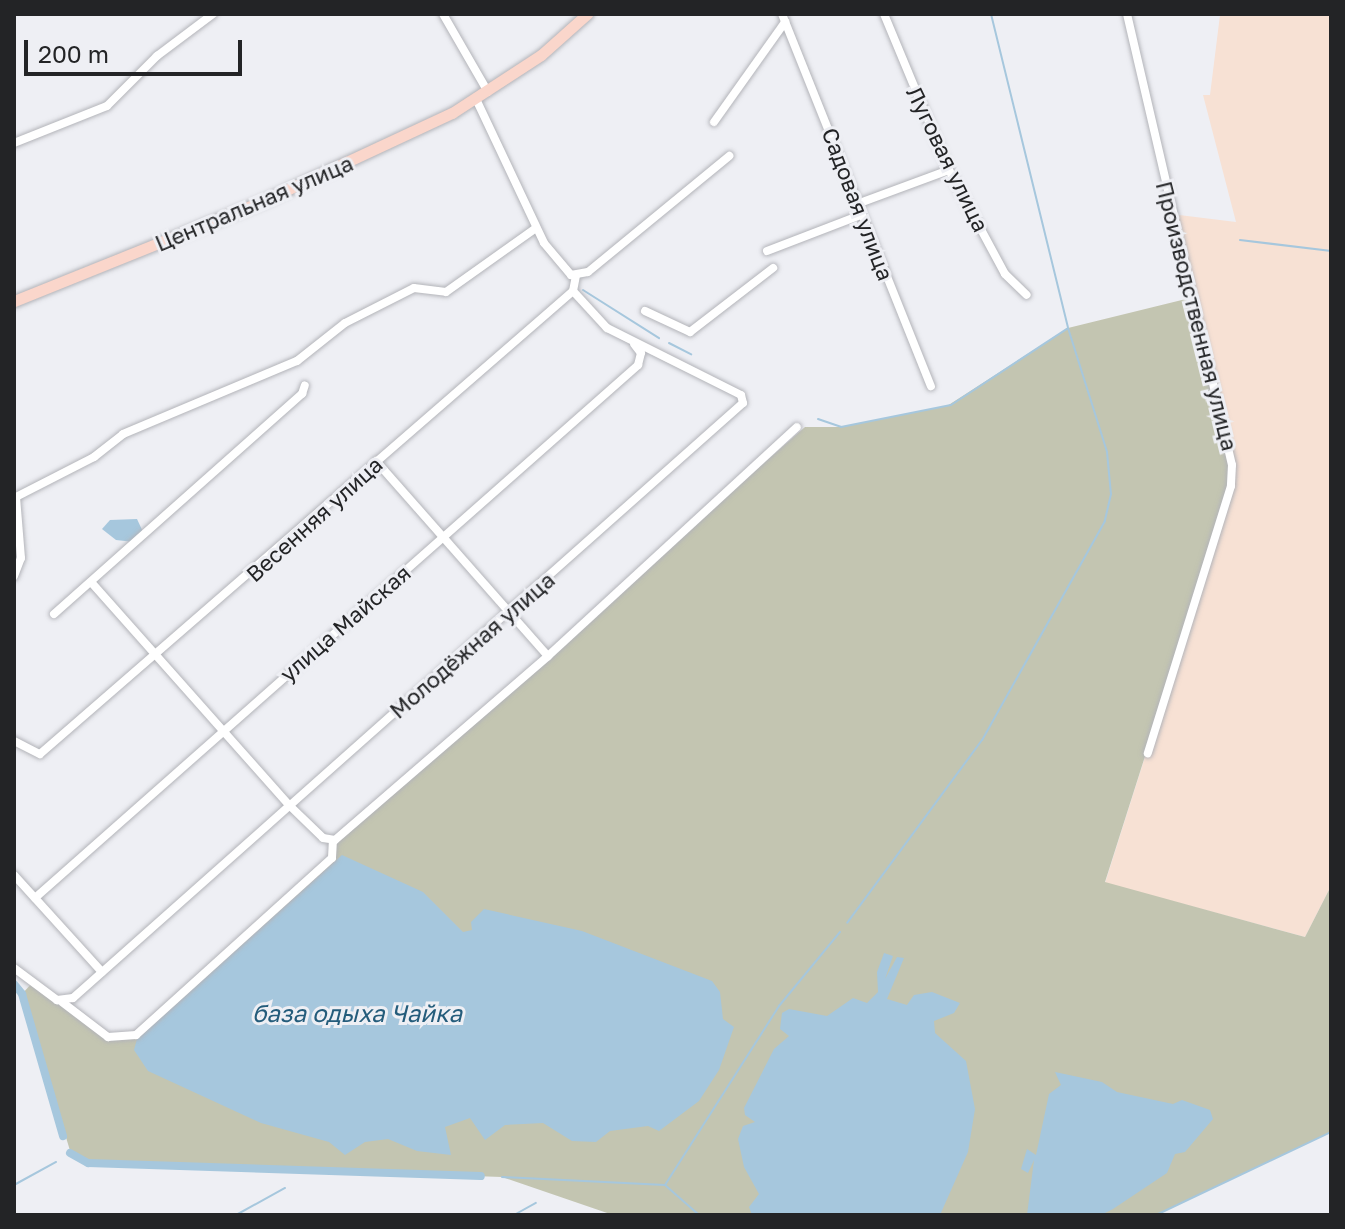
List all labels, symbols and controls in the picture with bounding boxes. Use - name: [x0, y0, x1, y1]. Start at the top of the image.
- scale bar: [28, 24, 246, 74]
- text: 200 m: [38, 39, 109, 68]
- street label: Луговая улица: [901, 82, 995, 236]
- street label: Садовая улица: [817, 124, 899, 284]
- street label: Центральная улица: [151, 149, 357, 257]
- street label: Производственная улица: [1151, 179, 1243, 453]
- street label: Весенняя улица: [240, 451, 388, 587]
- street label: улица Майская: [274, 559, 416, 687]
- street label: Молодёжная улица: [384, 566, 560, 724]
- water label: база одыха Чайка: [252, 999, 462, 1027]

